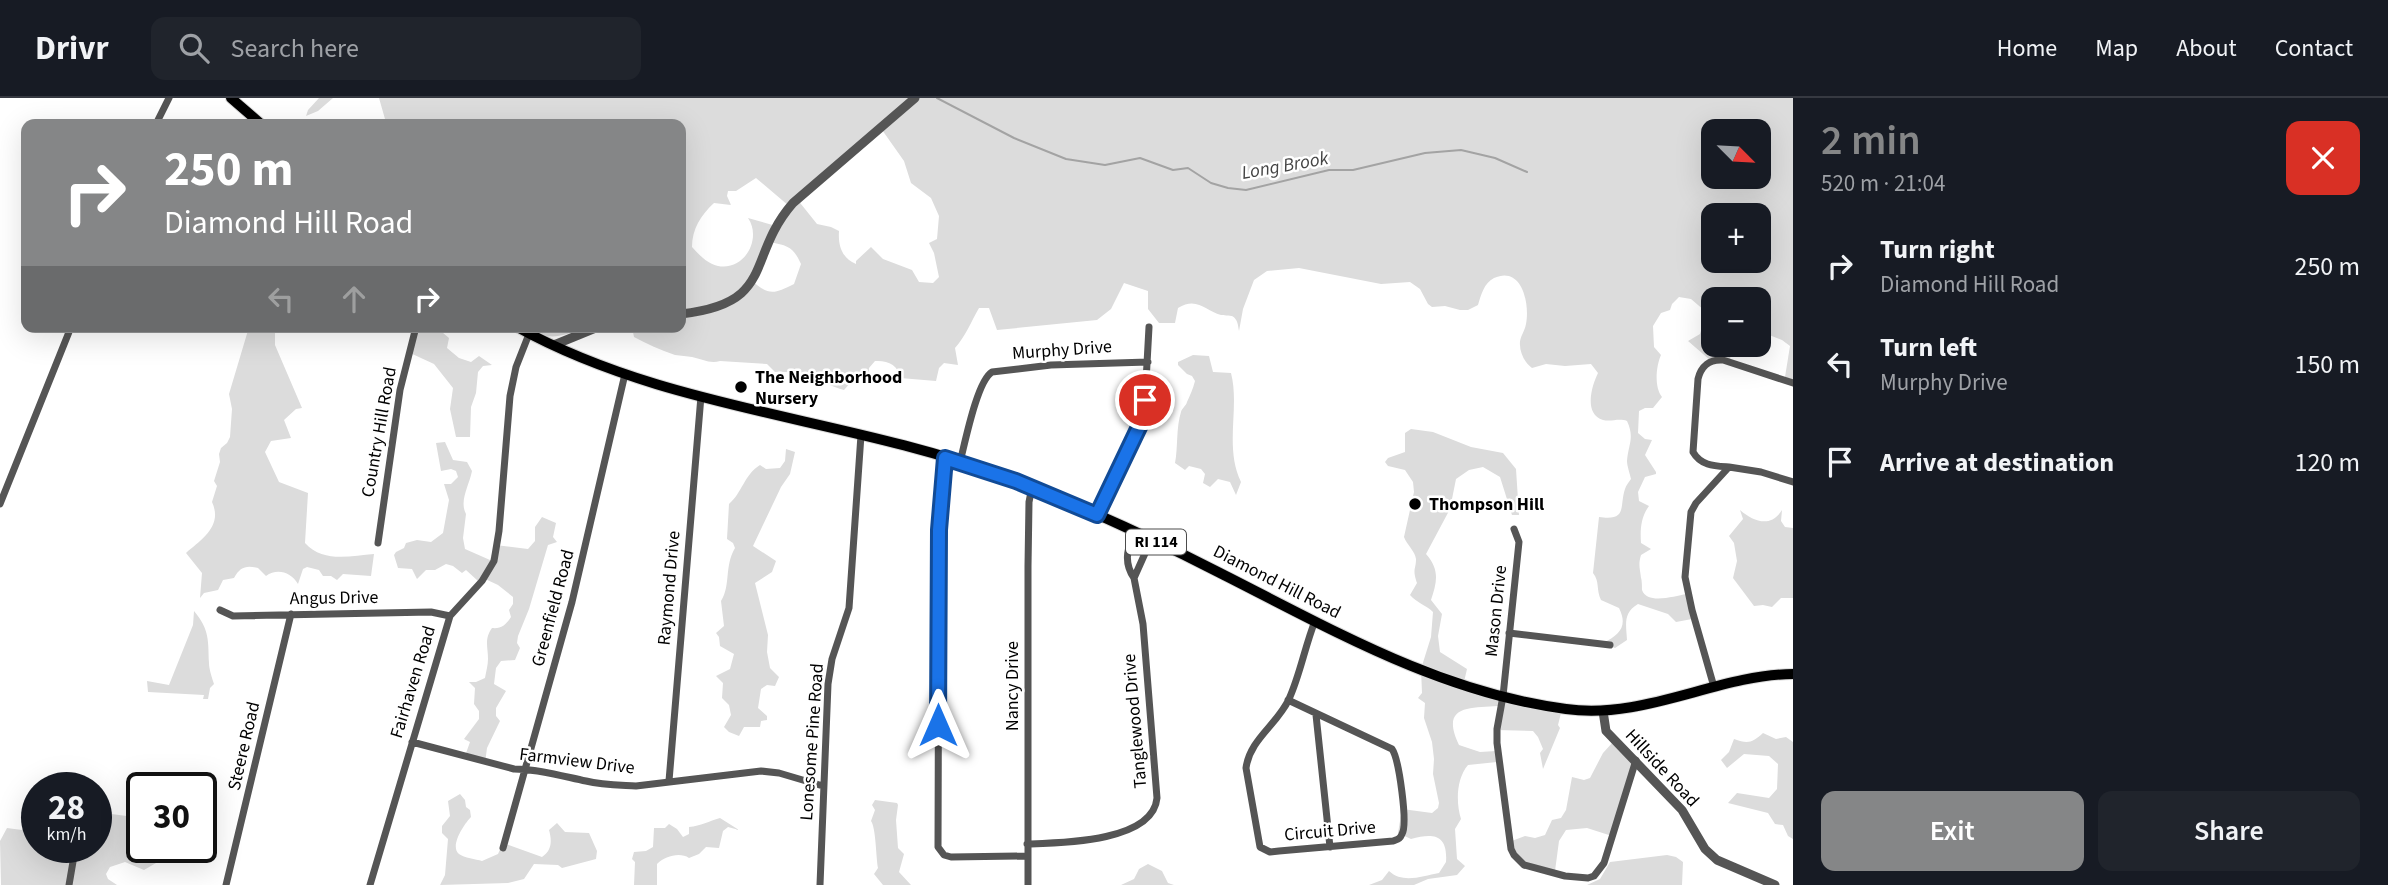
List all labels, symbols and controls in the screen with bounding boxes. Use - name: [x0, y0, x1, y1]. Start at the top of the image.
- search box: [151, 17, 641, 80]
- text: Drivr: [35, 25, 109, 72]
- icon: search: [175, 29, 213, 67]
- text: Search here: [231, 30, 359, 67]
- text: Home: [1997, 31, 2057, 66]
- text: Map: [2095, 31, 2138, 66]
- text: About: [2176, 31, 2237, 66]
- text: Contact: [2275, 31, 2353, 66]
- text: 2 min: [1821, 111, 1921, 171]
- north arrow: [1701, 119, 1771, 189]
- map controls: [1701, 119, 1771, 357]
- button: close: [2286, 121, 2360, 195]
- text: 250 m: [164, 135, 293, 205]
- water label: Long Brook: [1239, 145, 1332, 187]
- icon: right: [49, 147, 140, 238]
- text: 520 m · 21:04: [1821, 167, 1945, 200]
- text: Diamond Hill Road: [164, 200, 413, 246]
- button: +: [1701, 203, 1771, 273]
- text: Turn right: [1880, 231, 1995, 268]
- icon: right: [1821, 247, 1859, 285]
- text: 250 m: [2294, 248, 2360, 285]
- text: Diamond Hill Road: [1880, 268, 2059, 301]
- icon: left: [262, 280, 300, 318]
- icon: ahead: [335, 280, 373, 318]
- icon: right: [408, 280, 446, 318]
- button: −: [1701, 287, 1771, 357]
- text: Turn left: [1880, 329, 1977, 366]
- street label: Murphy Drive: [1011, 334, 1113, 366]
- icon: left: [1821, 345, 1859, 383]
- text: 150 m: [2294, 346, 2360, 383]
- street label: Country Hill Road: [355, 365, 403, 499]
- place label: The Neighborhood Nursery: [755, 365, 902, 411]
- text: Murphy Drive: [1880, 366, 2008, 399]
- pin: [1115, 370, 1175, 430]
- marker: The Neighborhood Nursery: [733, 379, 749, 395]
- icon: arrive: [1126, 381, 1164, 419]
- icon: arrive: [1821, 443, 1859, 481]
- text: Arrive at destination: [1880, 444, 2114, 481]
- text: 120 m: [2294, 444, 2360, 481]
- place label: Thompson Hill: [1429, 492, 1544, 517]
- marker: Thompson Hill: [1407, 496, 1423, 512]
- street label: Raymond Drive: [652, 530, 686, 646]
- road number: RI 114: [1126, 530, 1186, 555]
- street label: Diamond Hill Road: [1209, 539, 1345, 625]
- street label: Greenfield Road: [525, 547, 581, 669]
- street label: Mason Drive: [1479, 564, 1513, 658]
- street label: Angus Drive: [289, 585, 379, 611]
- street label: Fairhaven Road: [384, 623, 442, 741]
- street label: Nancy Drive: [1000, 641, 1025, 731]
- street label: Tanglewood Drive: [1117, 653, 1153, 789]
- street label: Lonesome Pine Road: [794, 663, 830, 821]
- position arrow: [901, 688, 975, 762]
- street label: Steere Road: [222, 699, 266, 793]
- street label: Hillside Road: [1619, 723, 1705, 813]
- street label: Farmview Drive: [518, 742, 636, 780]
- speed limit sign: 30: [126, 772, 217, 863]
- text: 28: [48, 783, 85, 833]
- button: Exit: [1821, 791, 2084, 871]
- button: Share: [2098, 791, 2360, 871]
- street label: Circuit Drive: [1283, 815, 1377, 847]
- text: km/h: [47, 822, 86, 847]

